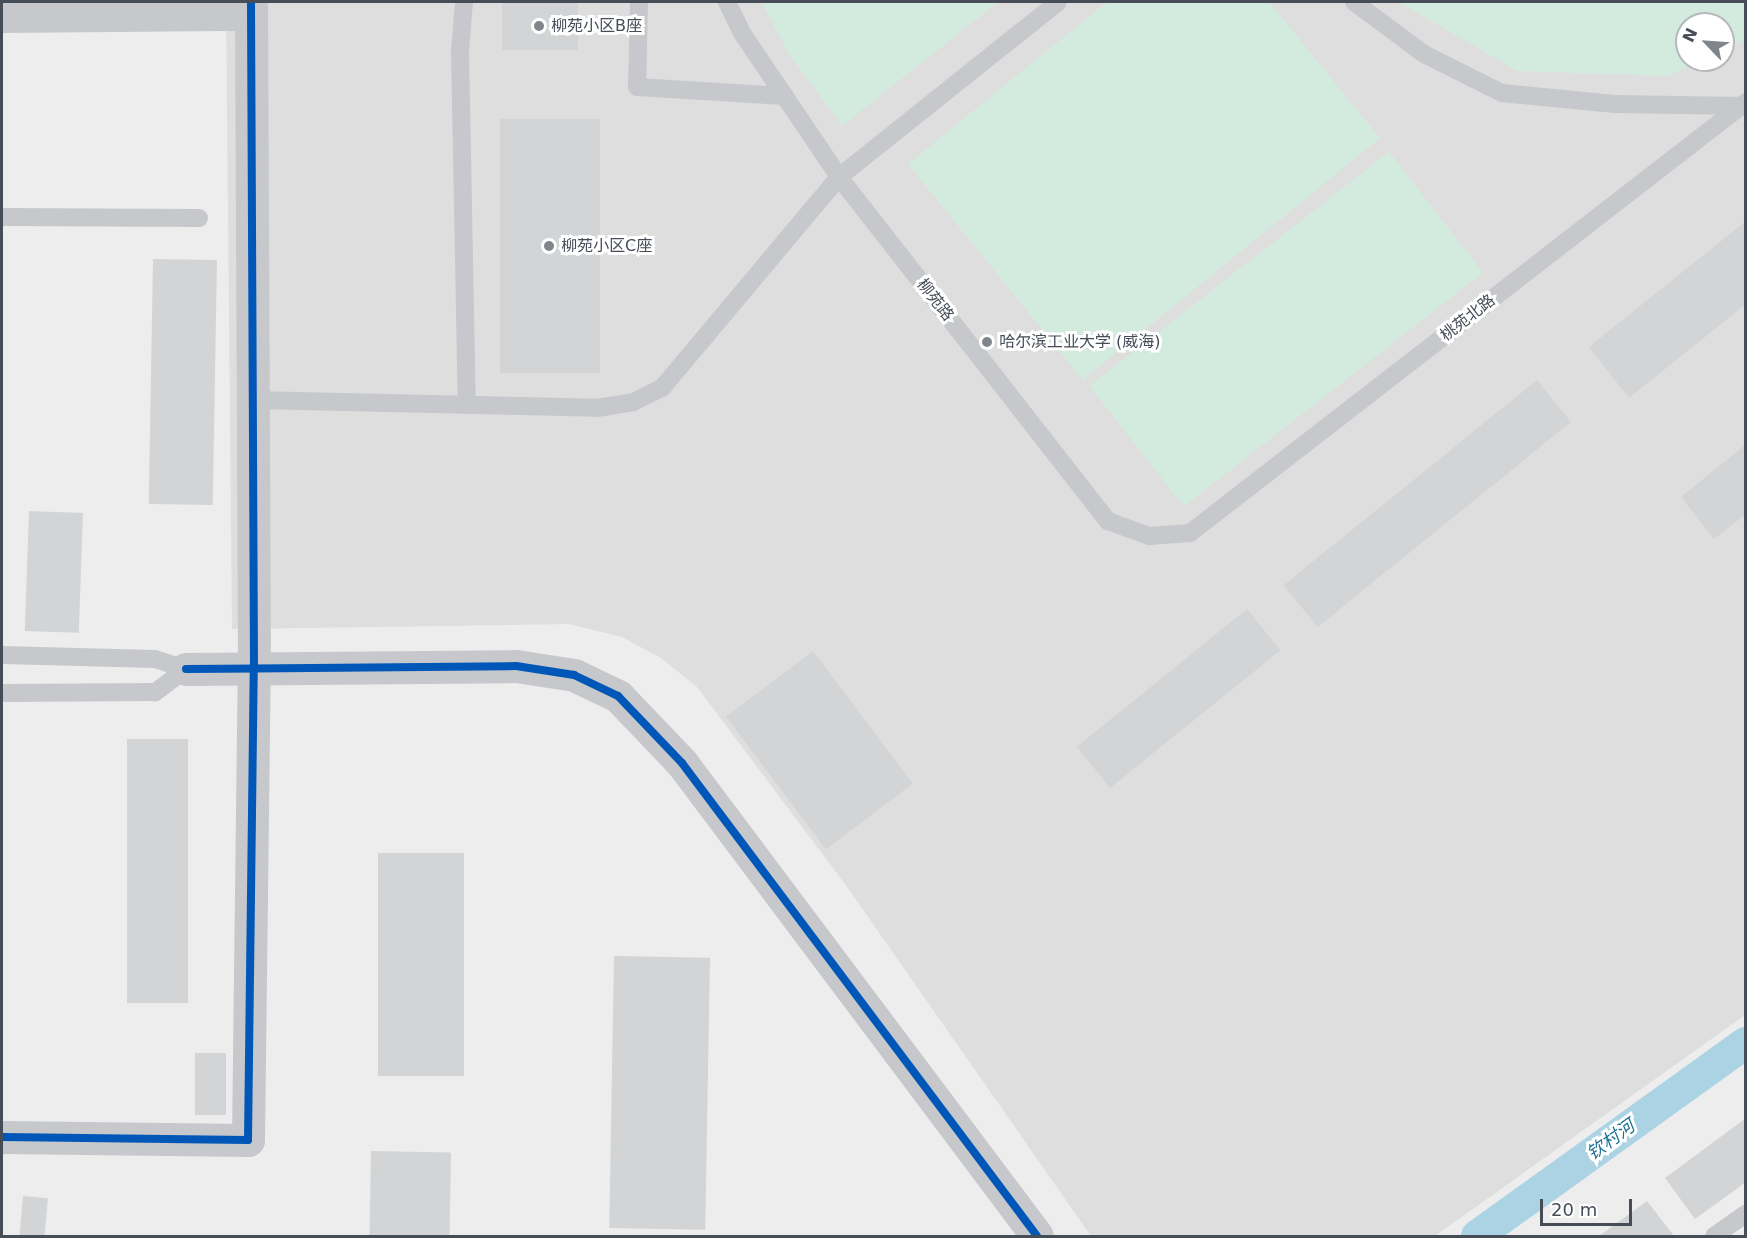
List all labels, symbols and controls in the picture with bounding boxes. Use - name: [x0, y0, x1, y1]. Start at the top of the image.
- north arrow: [1675, 12, 1735, 72]
- place label: 柳苑小区B座: [551, 16, 642, 36]
- marker: 柳苑小区B座: [532, 19, 546, 33]
- text: N: [1679, 25, 1701, 45]
- place label: 柳苑小区C座: [561, 236, 652, 256]
- marker: 柳苑小区C座: [542, 239, 556, 253]
- street label: 柳苑路: [913, 275, 957, 325]
- street label: 桃苑北路: [1437, 291, 1499, 345]
- place label: 哈尔滨工业大学 (威海): [999, 332, 1161, 352]
- marker: 哈尔滨工业大学 (威海): [980, 335, 994, 349]
- water label: 钦村河: [1583, 1115, 1639, 1165]
- scale bar: [1543, 1187, 1634, 1225]
- text: 20 m: [1551, 1199, 1597, 1220]

